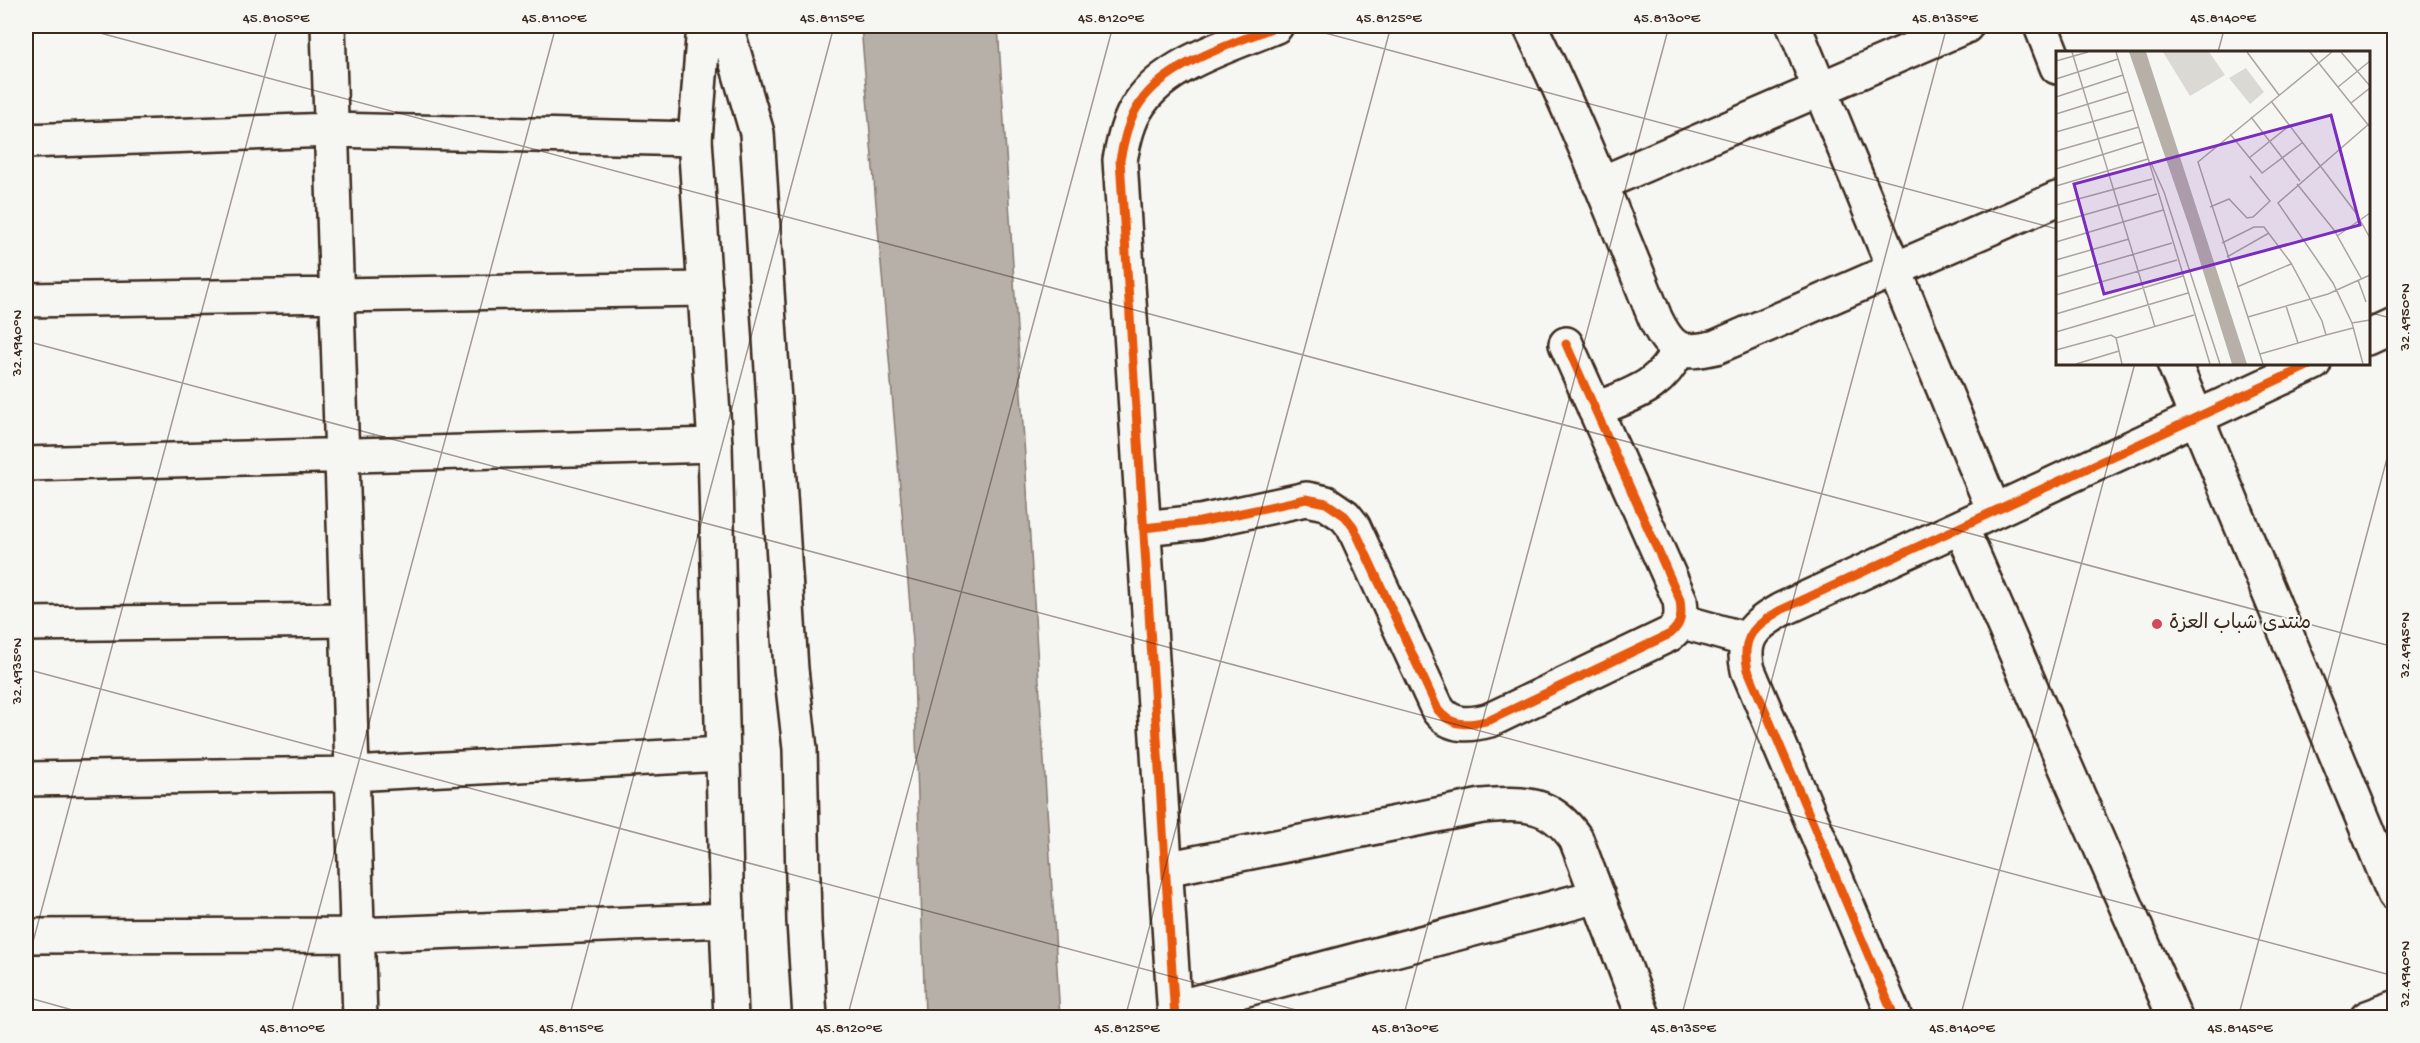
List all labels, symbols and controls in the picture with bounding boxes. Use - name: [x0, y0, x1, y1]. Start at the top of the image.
- text: 45.8105°E: [243, 10, 310, 28]
- text: 45.8110°E: [522, 10, 587, 28]
- text: 45.8115°E: [800, 10, 865, 28]
- text: 45.8120°E: [1078, 10, 1145, 28]
- text: 45.8125°E: [1356, 10, 1422, 28]
- text: 45.8130°E: [1634, 10, 1701, 28]
- text: 45.8135°E: [1912, 10, 1979, 28]
- text: 45.8140°E: [2190, 10, 2256, 28]
- inset map: [2056, 51, 2369, 364]
- text: 32.4950°N: [2397, 283, 2415, 352]
- text: 32.4940°N: [9, 309, 27, 377]
- place label: منتدى شباب العزة: [2169, 612, 2311, 636]
- text: 32.4945°N: [2397, 612, 2415, 679]
- marker: منتدى شباب العزة: [2150, 617, 2164, 631]
- text: 32.4935°N: [9, 637, 27, 705]
- text: 32.4940°N: [2397, 940, 2415, 1008]
- text: 45.8110°E: [260, 1020, 325, 1038]
- text: 45.8115°E: [539, 1020, 604, 1038]
- text: 45.8120°E: [816, 1020, 883, 1038]
- text: 45.8125°E: [1094, 1020, 1160, 1038]
- text: 45.8130°E: [1372, 1020, 1439, 1038]
- text: 45.8135°E: [1650, 1020, 1717, 1038]
- text: 45.8140°E: [1929, 1020, 1995, 1038]
- text: 45.8145°E: [2207, 1020, 2273, 1038]

